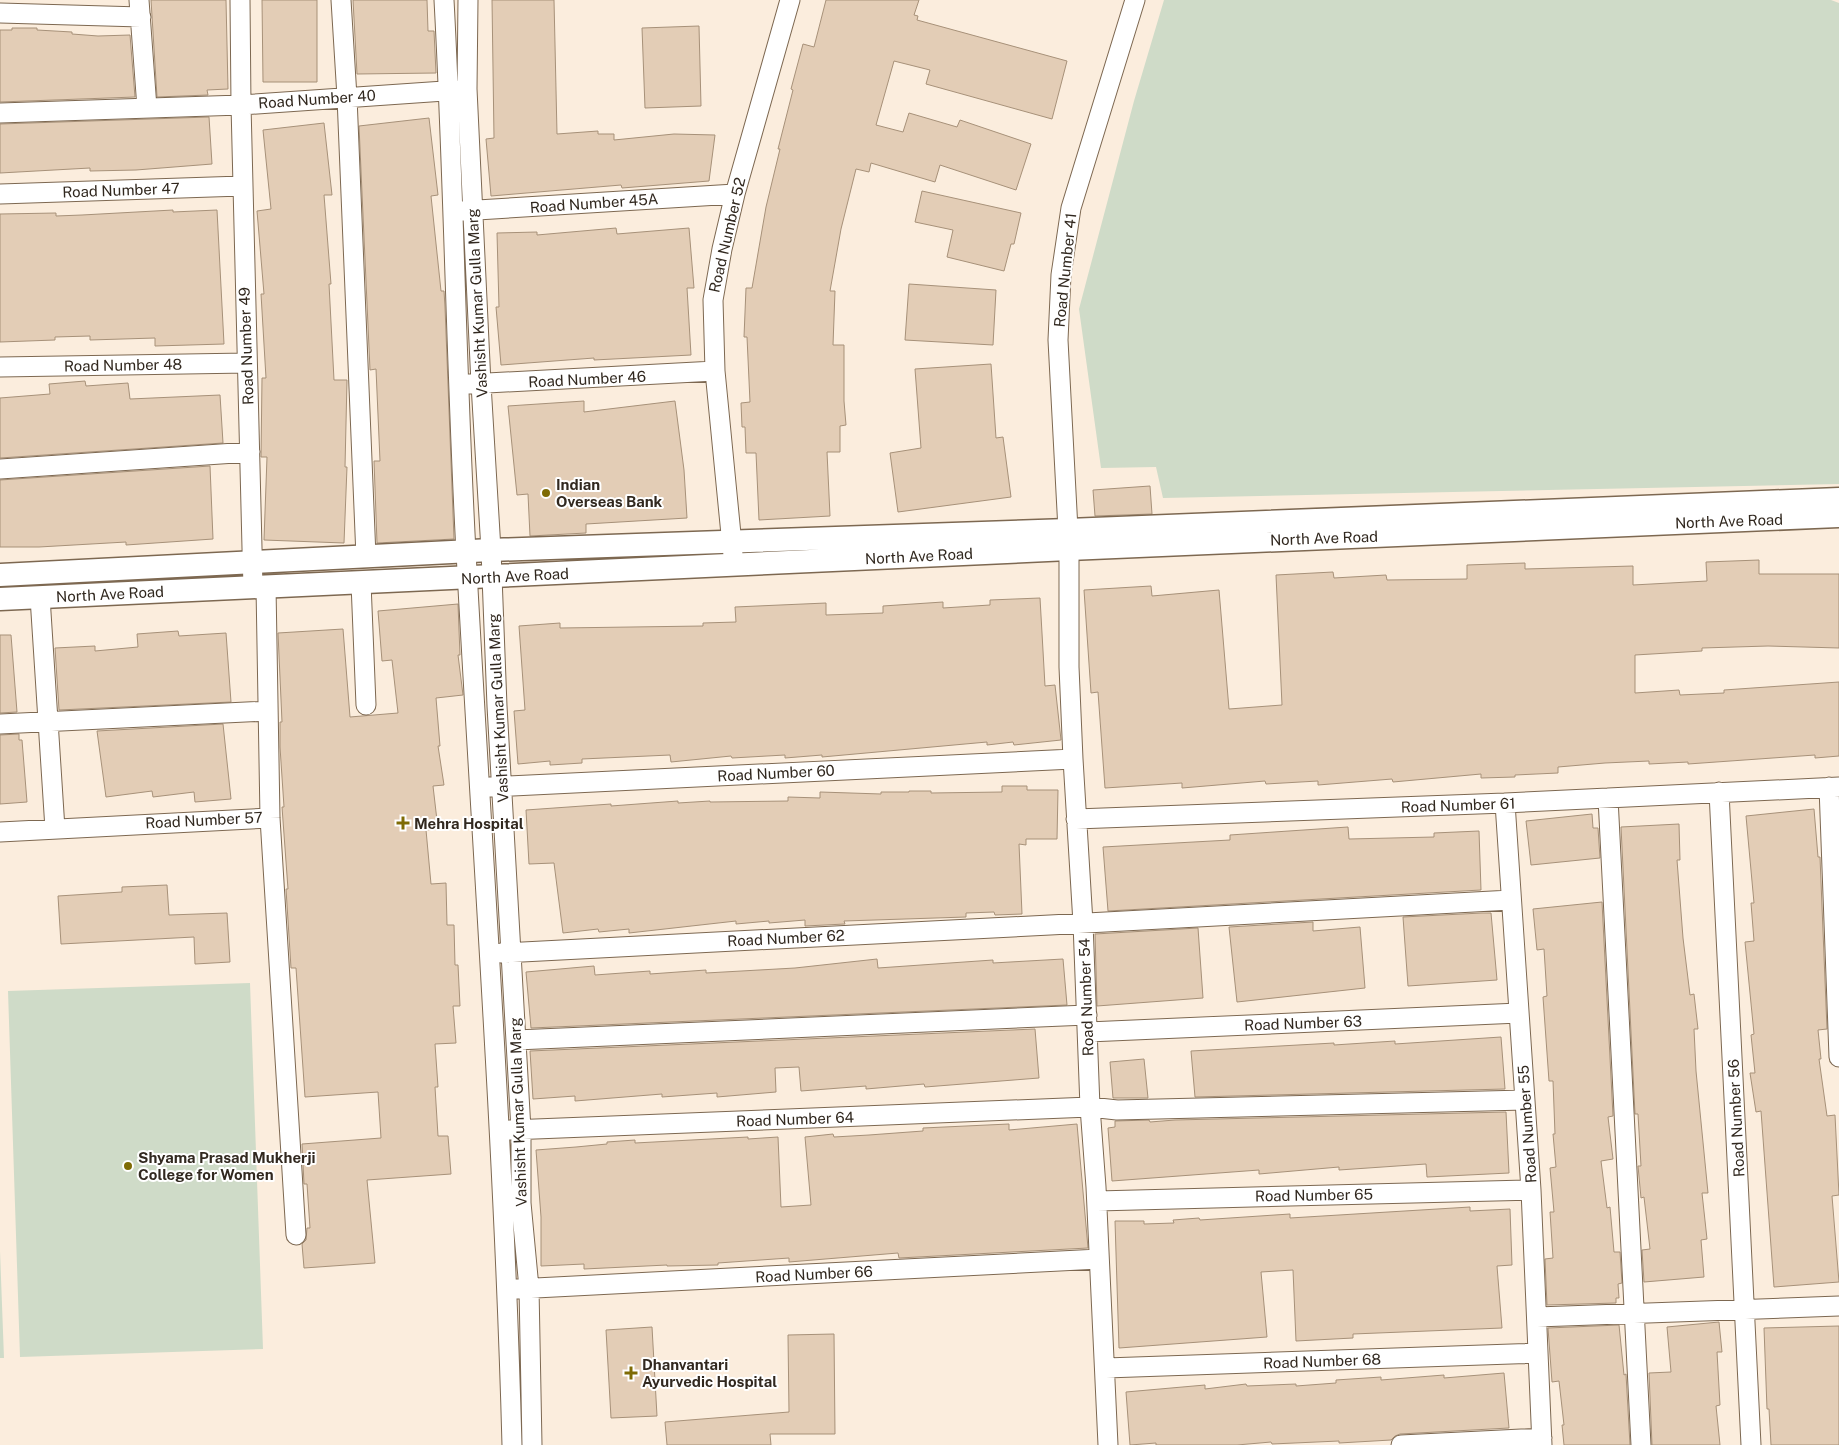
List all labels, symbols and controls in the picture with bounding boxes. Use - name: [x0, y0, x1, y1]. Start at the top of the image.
- street label: Road Number 40: [258, 86, 376, 112]
- street label: Road Number 52: [705, 176, 749, 294]
- street label: Road Number 47: [62, 179, 180, 201]
- street label: Road Number 45A: [529, 190, 659, 216]
- street label: Vashisht Kumar Gulla Marg: [464, 208, 490, 398]
- street label: Road Number 41: [1051, 212, 1079, 328]
- street label: Road Number 49: [235, 287, 257, 405]
- street label: Road Number 48: [64, 355, 182, 375]
- street label: Road Number 46: [528, 367, 646, 391]
- place label: Indian Overseas Bank: [556, 476, 663, 510]
- marker: Indian Overseas Bank: [540, 487, 552, 499]
- street label: North Ave Road: [1675, 511, 1783, 531]
- street label: North Ave Road: [1270, 528, 1378, 548]
- street label: North Ave Road: [865, 545, 973, 567]
- street label: North Ave Road: [461, 565, 569, 587]
- street label: North Ave Road: [56, 583, 164, 605]
- street label: Vashisht Kumar Gulla Marg: [485, 613, 511, 803]
- street label: Road Number 60: [717, 761, 835, 785]
- street label: Road Number 61: [1400, 795, 1516, 815]
- street label: Road Number 57: [145, 808, 263, 832]
- place label: Mehra Hospital: [414, 815, 524, 832]
- marker: Mehra Hospital: [396, 816, 410, 830]
- street label: Road Number 62: [727, 926, 845, 950]
- street label: Road Number 54: [1075, 938, 1097, 1056]
- street label: Road Number 63: [1244, 1012, 1362, 1034]
- street label: Vashisht Kumar Gulla Marg: [506, 1017, 530, 1207]
- street label: Road Number 56: [1724, 1059, 1748, 1177]
- street label: Road Number 55: [1514, 1064, 1540, 1184]
- street label: Road Number 64: [736, 1108, 854, 1130]
- place label: Shyama Prasad Mukherji College for Women: [138, 1149, 316, 1183]
- marker: Shyama Prasad Mukherji College for Women: [122, 1160, 134, 1172]
- street label: Road Number 65: [1255, 1185, 1373, 1205]
- street label: Road Number 66: [755, 1262, 873, 1286]
- street label: Road Number 68: [1263, 1350, 1381, 1372]
- place label: Dhanvantari Ayurvedic Hospital: [642, 1356, 777, 1390]
- marker: Dhanvantari Ayurvedic Hospital: [624, 1366, 638, 1380]

